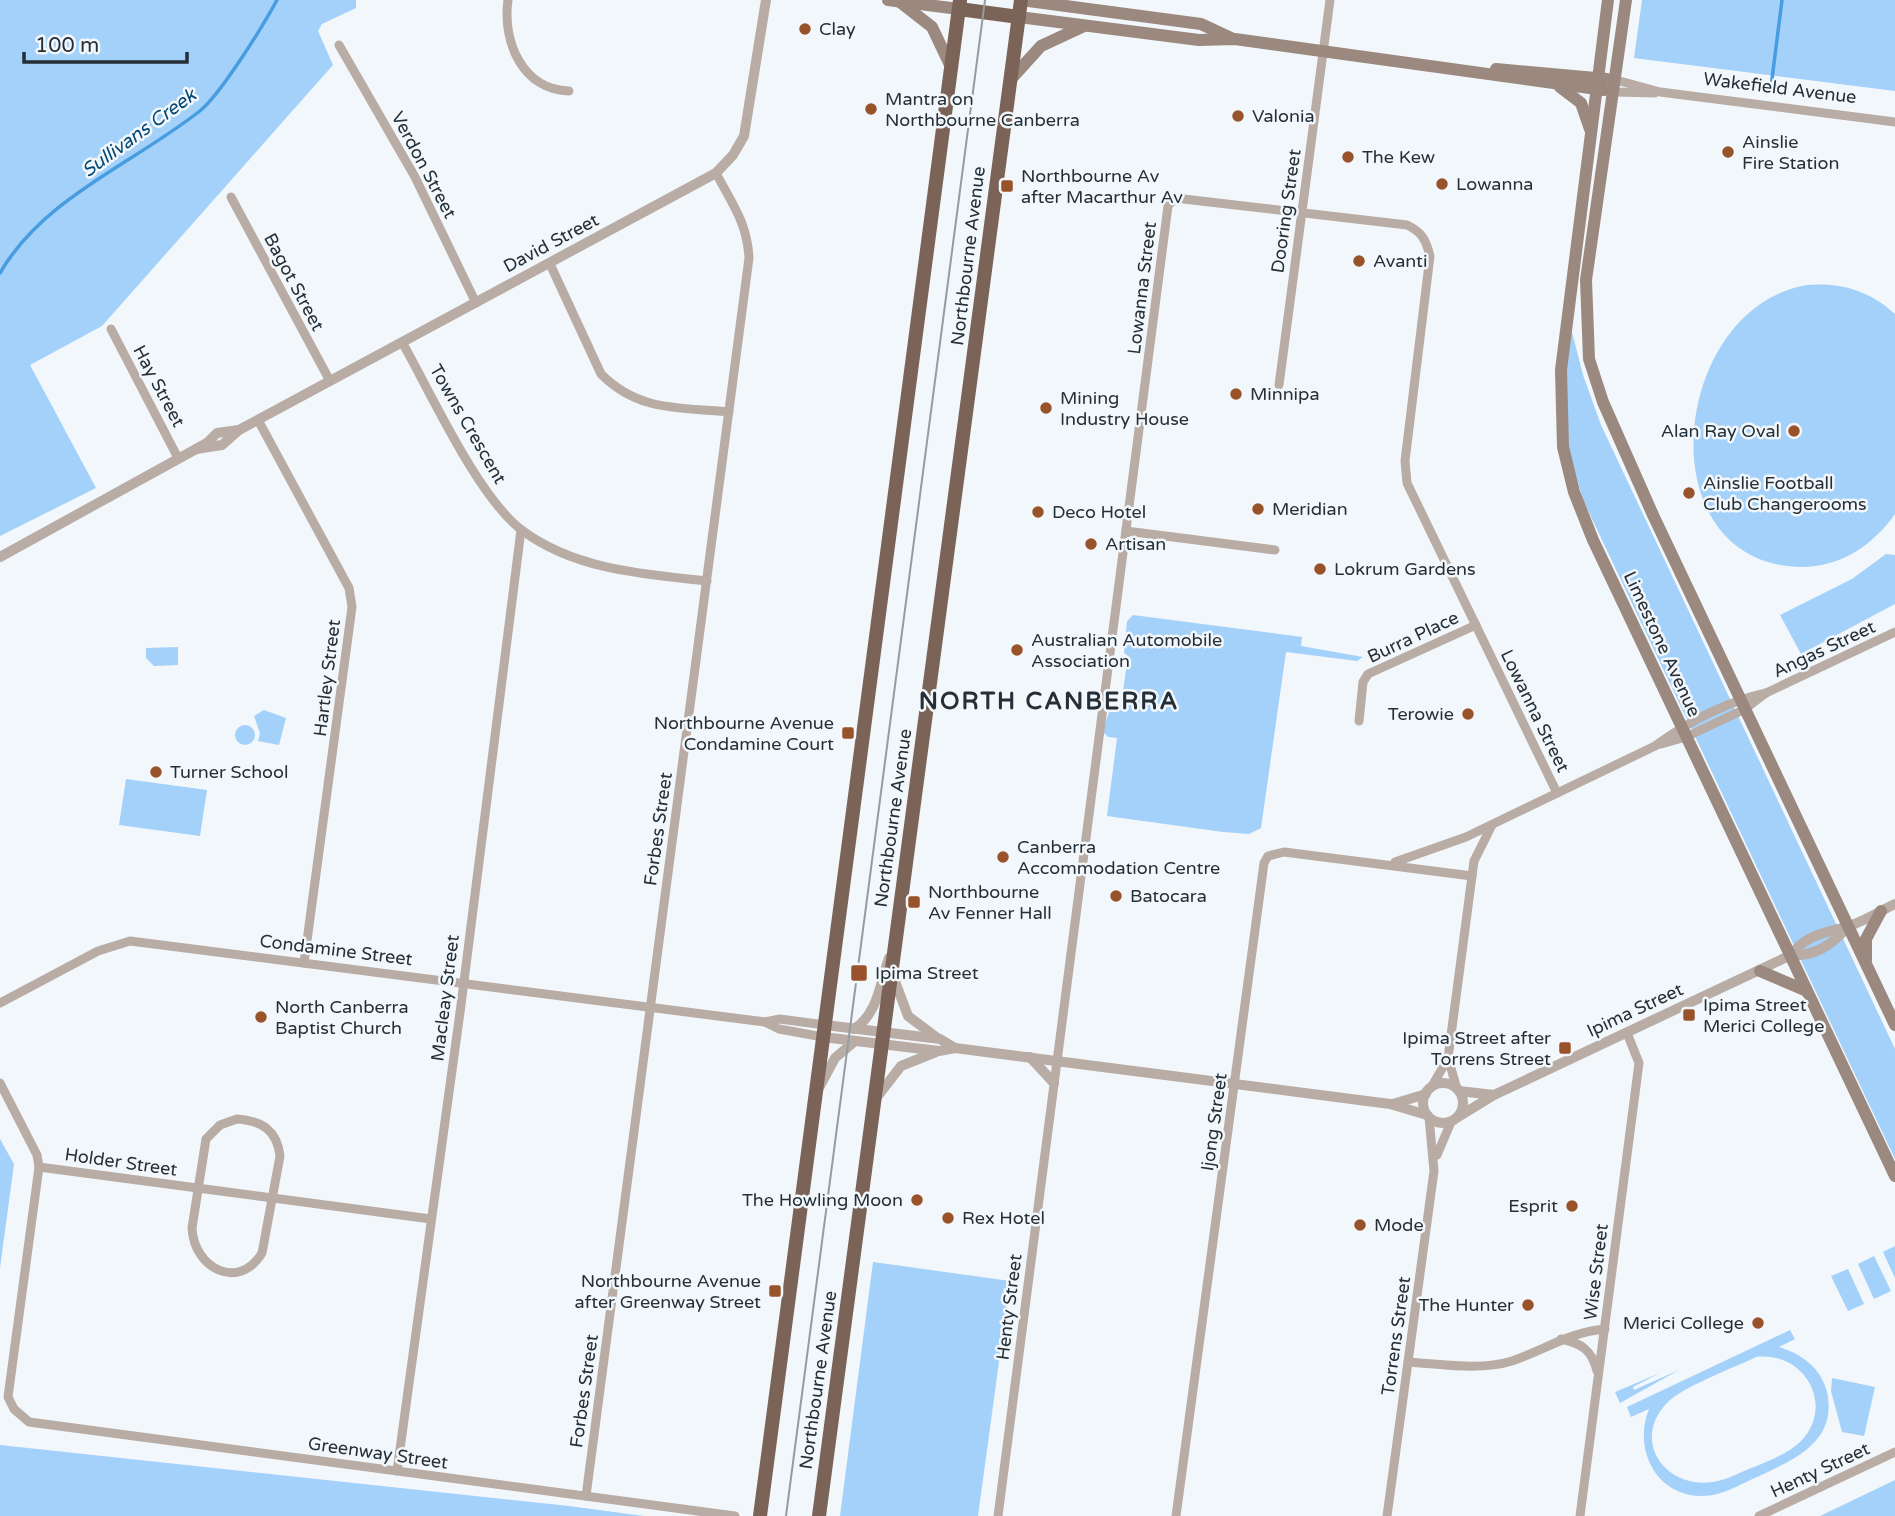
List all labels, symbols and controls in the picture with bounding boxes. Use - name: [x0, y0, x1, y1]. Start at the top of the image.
- place label: Clay: [819, 18, 856, 40]
- scale bar: [24, 21, 187, 65]
- marker: Clay: [797, 21, 813, 37]
- text: 100 m: [35, 33, 99, 58]
- street label: Wakefield Avenue: [1702, 68, 1858, 108]
- water label: Sullivans Creek: [78, 83, 202, 182]
- place label: Mantra on Northbourne Canberra: [885, 88, 1080, 131]
- marker: Mantra on Northbourne Canberra: [863, 101, 879, 117]
- place label: Valonia: [1252, 105, 1315, 127]
- street label: Verdon Street: [387, 108, 461, 222]
- marker: Valonia: [1230, 108, 1246, 124]
- place label: Ainslie Fire Station: [1742, 131, 1839, 174]
- marker: Ainslie Fire Station: [1720, 144, 1736, 160]
- place label: The Kew: [1362, 146, 1435, 168]
- street label: Dooring Street: [1266, 148, 1306, 274]
- marker: The Kew: [1340, 149, 1356, 165]
- street label: Northbourne Avenue: [946, 165, 990, 347]
- place label: Northbourne Av after Macarthur Av: [1021, 165, 1183, 208]
- place label: Lowanna: [1456, 173, 1534, 195]
- marker: Lowanna: [1434, 176, 1450, 192]
- marker: Northbourne Av after Macarthur Av: [999, 178, 1015, 194]
- street label: David Street: [500, 209, 603, 277]
- street label: Lowanna Street: [1123, 220, 1161, 356]
- street label: Bagot Street: [259, 229, 329, 335]
- place label: Avanti: [1373, 250, 1427, 272]
- marker: Avanti: [1351, 253, 1367, 269]
- street label: Hay Street: [128, 341, 190, 431]
- street label: Towns Crescent: [425, 360, 511, 488]
- place label: Minnipa: [1250, 383, 1320, 405]
- marker: Minnipa: [1228, 386, 1244, 402]
- place label: Mining Industry House: [1060, 387, 1189, 430]
- marker: Mining Industry House: [1038, 400, 1054, 416]
- place label: Alan Ray Oval: [1661, 420, 1780, 442]
- marker: Alan Ray Oval: [1786, 423, 1802, 439]
- place label: Ainslie Football Club Changerooms: [1703, 472, 1867, 515]
- marker: Ainslie Football Club Changerooms: [1681, 485, 1697, 501]
- place label: Meridian: [1272, 498, 1348, 520]
- place label: Deco Hotel: [1052, 501, 1146, 523]
- marker: Meridian: [1250, 501, 1266, 517]
- marker: Deco Hotel: [1030, 504, 1046, 520]
- place label: Artisan: [1105, 533, 1166, 555]
- marker: Artisan: [1083, 536, 1099, 552]
- place label: Lokrum Gardens: [1334, 558, 1476, 580]
- marker: Lokrum Gardens: [1312, 561, 1328, 577]
- street label: Limestone Avenue: [1619, 568, 1705, 720]
- street label: Burra Place: [1364, 606, 1462, 668]
- street label: Angas Street: [1769, 616, 1879, 682]
- street label: Hartley Street: [309, 618, 345, 738]
- place label: Australian Automobile Association: [1031, 629, 1222, 672]
- marker: Australian Automobile Association: [1009, 642, 1025, 658]
- street label: Lowanna Street: [1496, 646, 1574, 776]
- district label: NORTH CANBERRA: [919, 687, 1179, 716]
- place label: Terowie: [1388, 703, 1454, 725]
- marker: Terowie: [1460, 706, 1476, 722]
- place label: Northbourne Avenue Condamine Court: [654, 712, 834, 755]
- marker: Northbourne Avenue Condamine Court: [840, 725, 856, 741]
- street label: Northbourne Avenue: [870, 727, 916, 909]
- place label: Turner School: [170, 761, 288, 783]
- marker: Turner School: [148, 764, 164, 780]
- street label: Forbes Street: [639, 771, 677, 887]
- place label: Canberra Accommodation Centre: [1017, 836, 1220, 879]
- marker: Canberra Accommodation Centre: [995, 849, 1011, 865]
- place label: Northbourne Av Fenner Hall: [928, 881, 1052, 924]
- place label: Batocara: [1130, 885, 1207, 907]
- marker: Batocara: [1108, 888, 1124, 904]
- marker: Northbourne Av Fenner Hall: [906, 894, 922, 910]
- street label: Condamine Street: [258, 930, 414, 970]
- street label: Macleay Street: [426, 933, 464, 1063]
- place label: Ipima Street: [875, 962, 979, 984]
- marker: Ipima Street: [849, 963, 869, 983]
- street label: Ipima Street: [1583, 978, 1687, 1042]
- place label: Ipima Street Merici College: [1703, 994, 1824, 1037]
- place label: North Canberra Baptist Church: [275, 996, 409, 1039]
- marker: Ipima Street Merici College: [1681, 1007, 1697, 1023]
- marker: North Canberra Baptist Church: [253, 1009, 269, 1025]
- place label: Ipima Street after Torrens Street: [1402, 1027, 1551, 1070]
- marker: Ipima Street after Torrens Street: [1557, 1040, 1573, 1056]
- street label: Ijong Street: [1196, 1071, 1232, 1173]
- street label: Holder Street: [63, 1143, 179, 1181]
- place label: The Howling Moon: [742, 1189, 903, 1211]
- marker: The Howling Moon: [909, 1192, 925, 1208]
- place label: Esprit: [1508, 1195, 1558, 1217]
- marker: Esprit: [1564, 1198, 1580, 1214]
- place label: Rex Hotel: [962, 1207, 1045, 1229]
- marker: Rex Hotel: [940, 1210, 956, 1226]
- place label: Mode: [1374, 1214, 1424, 1236]
- marker: Mode: [1352, 1217, 1368, 1233]
- street label: Wise Street: [1579, 1222, 1613, 1322]
- street label: Henty Street: [992, 1253, 1026, 1361]
- place label: Northbourne Avenue after Greenway Street: [575, 1270, 761, 1313]
- street label: Torrens Street: [1377, 1275, 1415, 1397]
- marker: Northbourne Avenue after Greenway Street: [767, 1283, 783, 1299]
- street label: Northbourne Avenue: [795, 1289, 841, 1471]
- place label: The Hunter: [1418, 1294, 1514, 1316]
- marker: The Hunter: [1520, 1297, 1536, 1313]
- place label: Merici College: [1623, 1312, 1744, 1334]
- marker: Merici College: [1750, 1315, 1766, 1331]
- street label: Forbes Street: [565, 1333, 603, 1449]
- street label: Greenway Street: [306, 1432, 450, 1474]
- street label: Henty Street: [1767, 1437, 1873, 1503]

